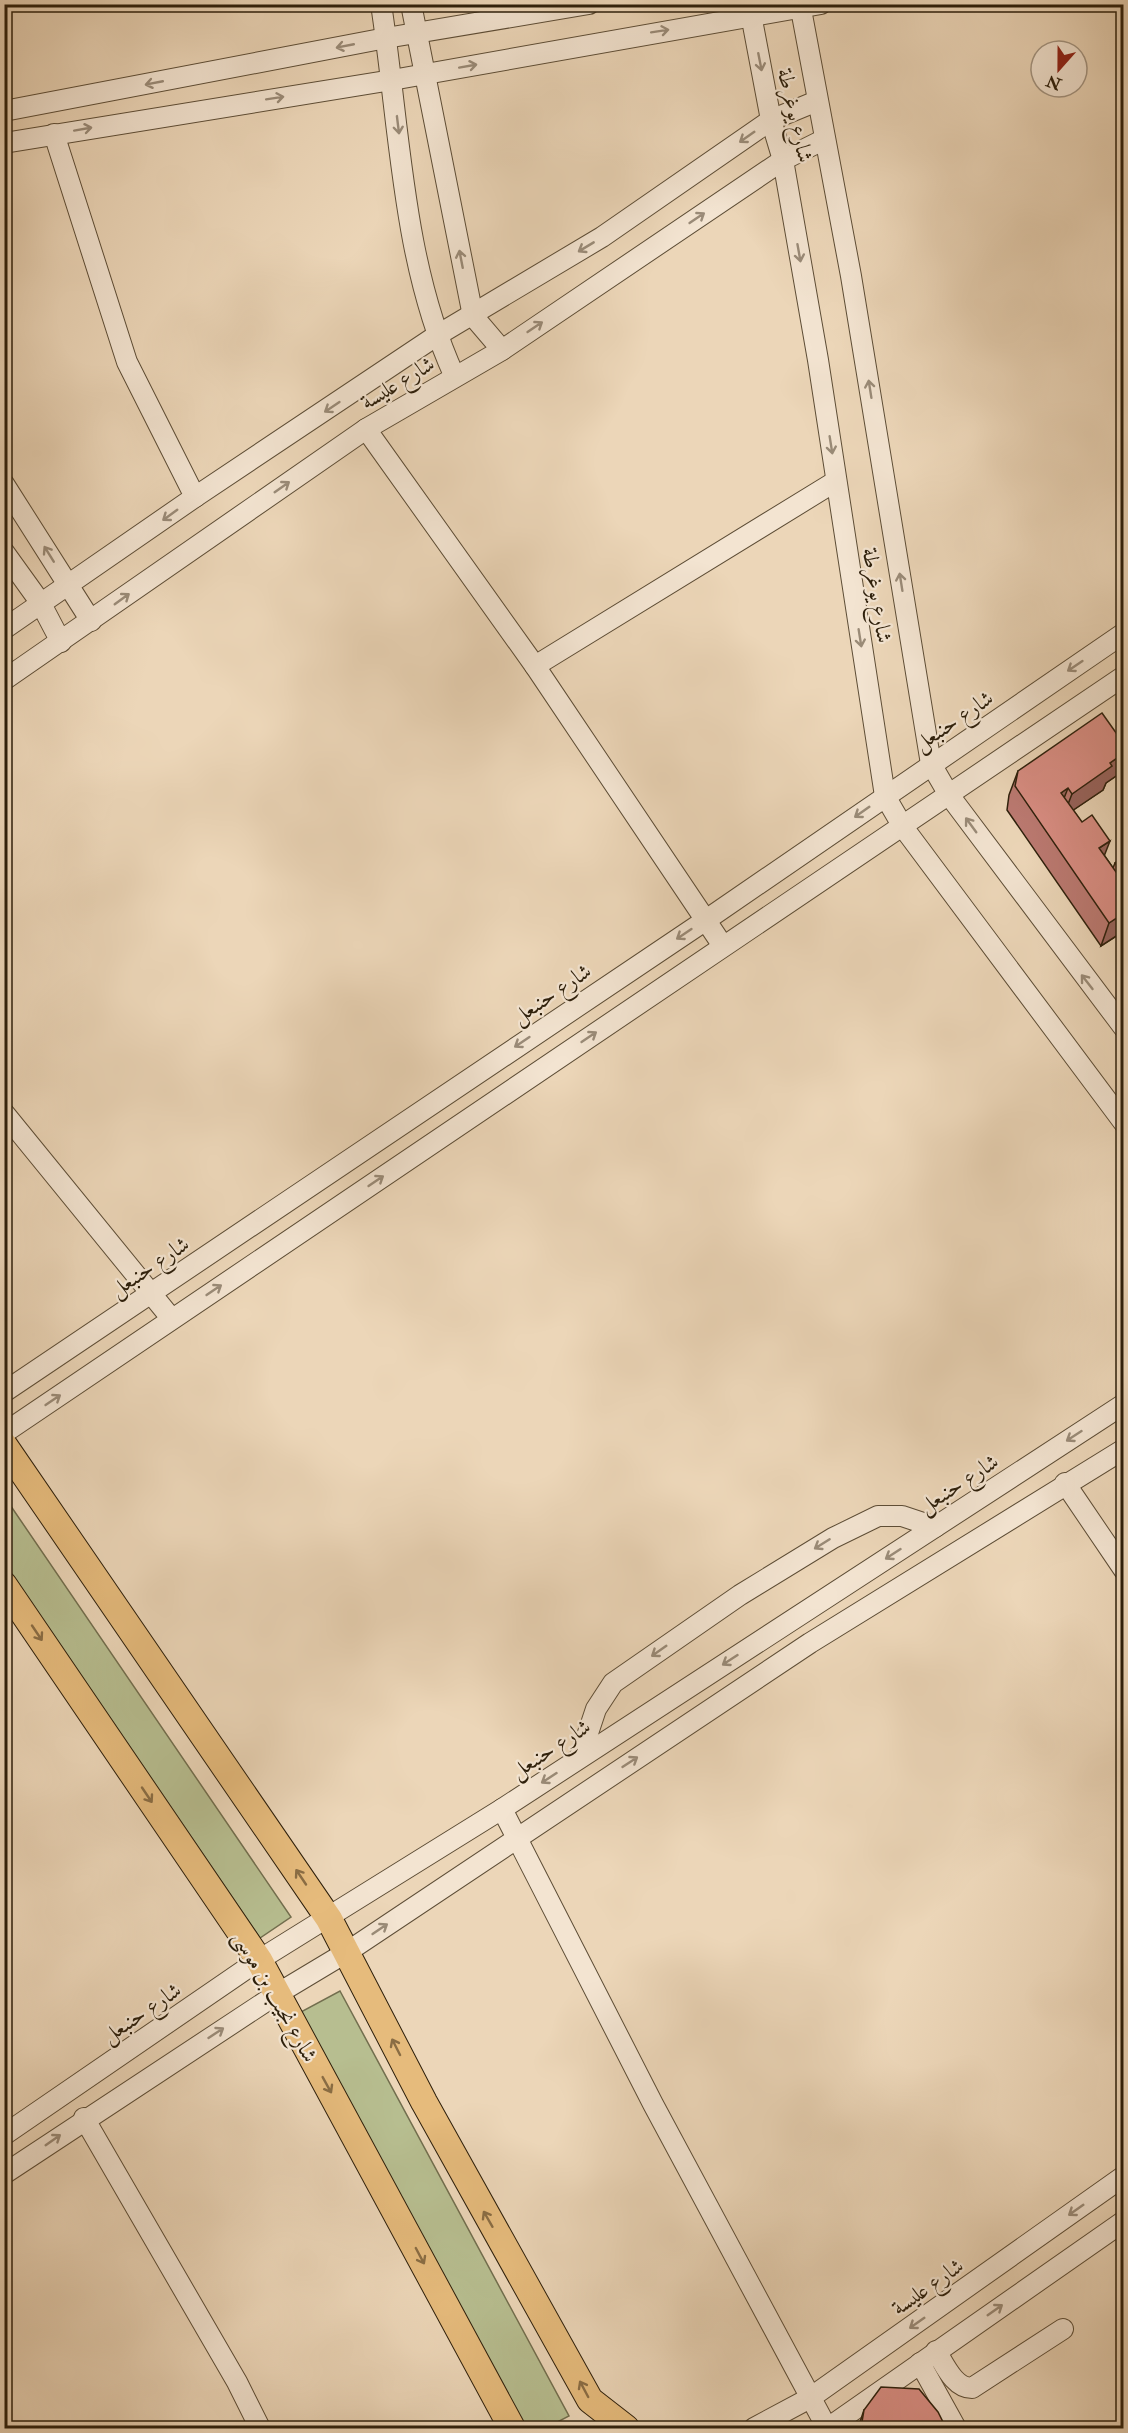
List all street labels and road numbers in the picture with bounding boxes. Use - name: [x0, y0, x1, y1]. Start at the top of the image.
- street label: شارع يوغرطة: [767, 65, 819, 166]
- street label: شارع عليسة: [355, 350, 442, 419]
- street label: شارع يوغرطة: [852, 545, 898, 646]
- street label: شارع حنبعل: [908, 684, 1001, 761]
- street label: شارع حنبعل: [506, 957, 599, 1034]
- street label: شارع حنبعل: [104, 1230, 197, 1307]
- street label: شارع حنبعل: [913, 1448, 1006, 1523]
- street label: شارع حنبعل: [505, 1713, 598, 1788]
- street label: شارع نجيب بن موسى: [223, 1926, 324, 2069]
- street label: شارع حنبعل: [96, 1976, 189, 2053]
- street label: شارع عليسة: [886, 2252, 971, 2325]

